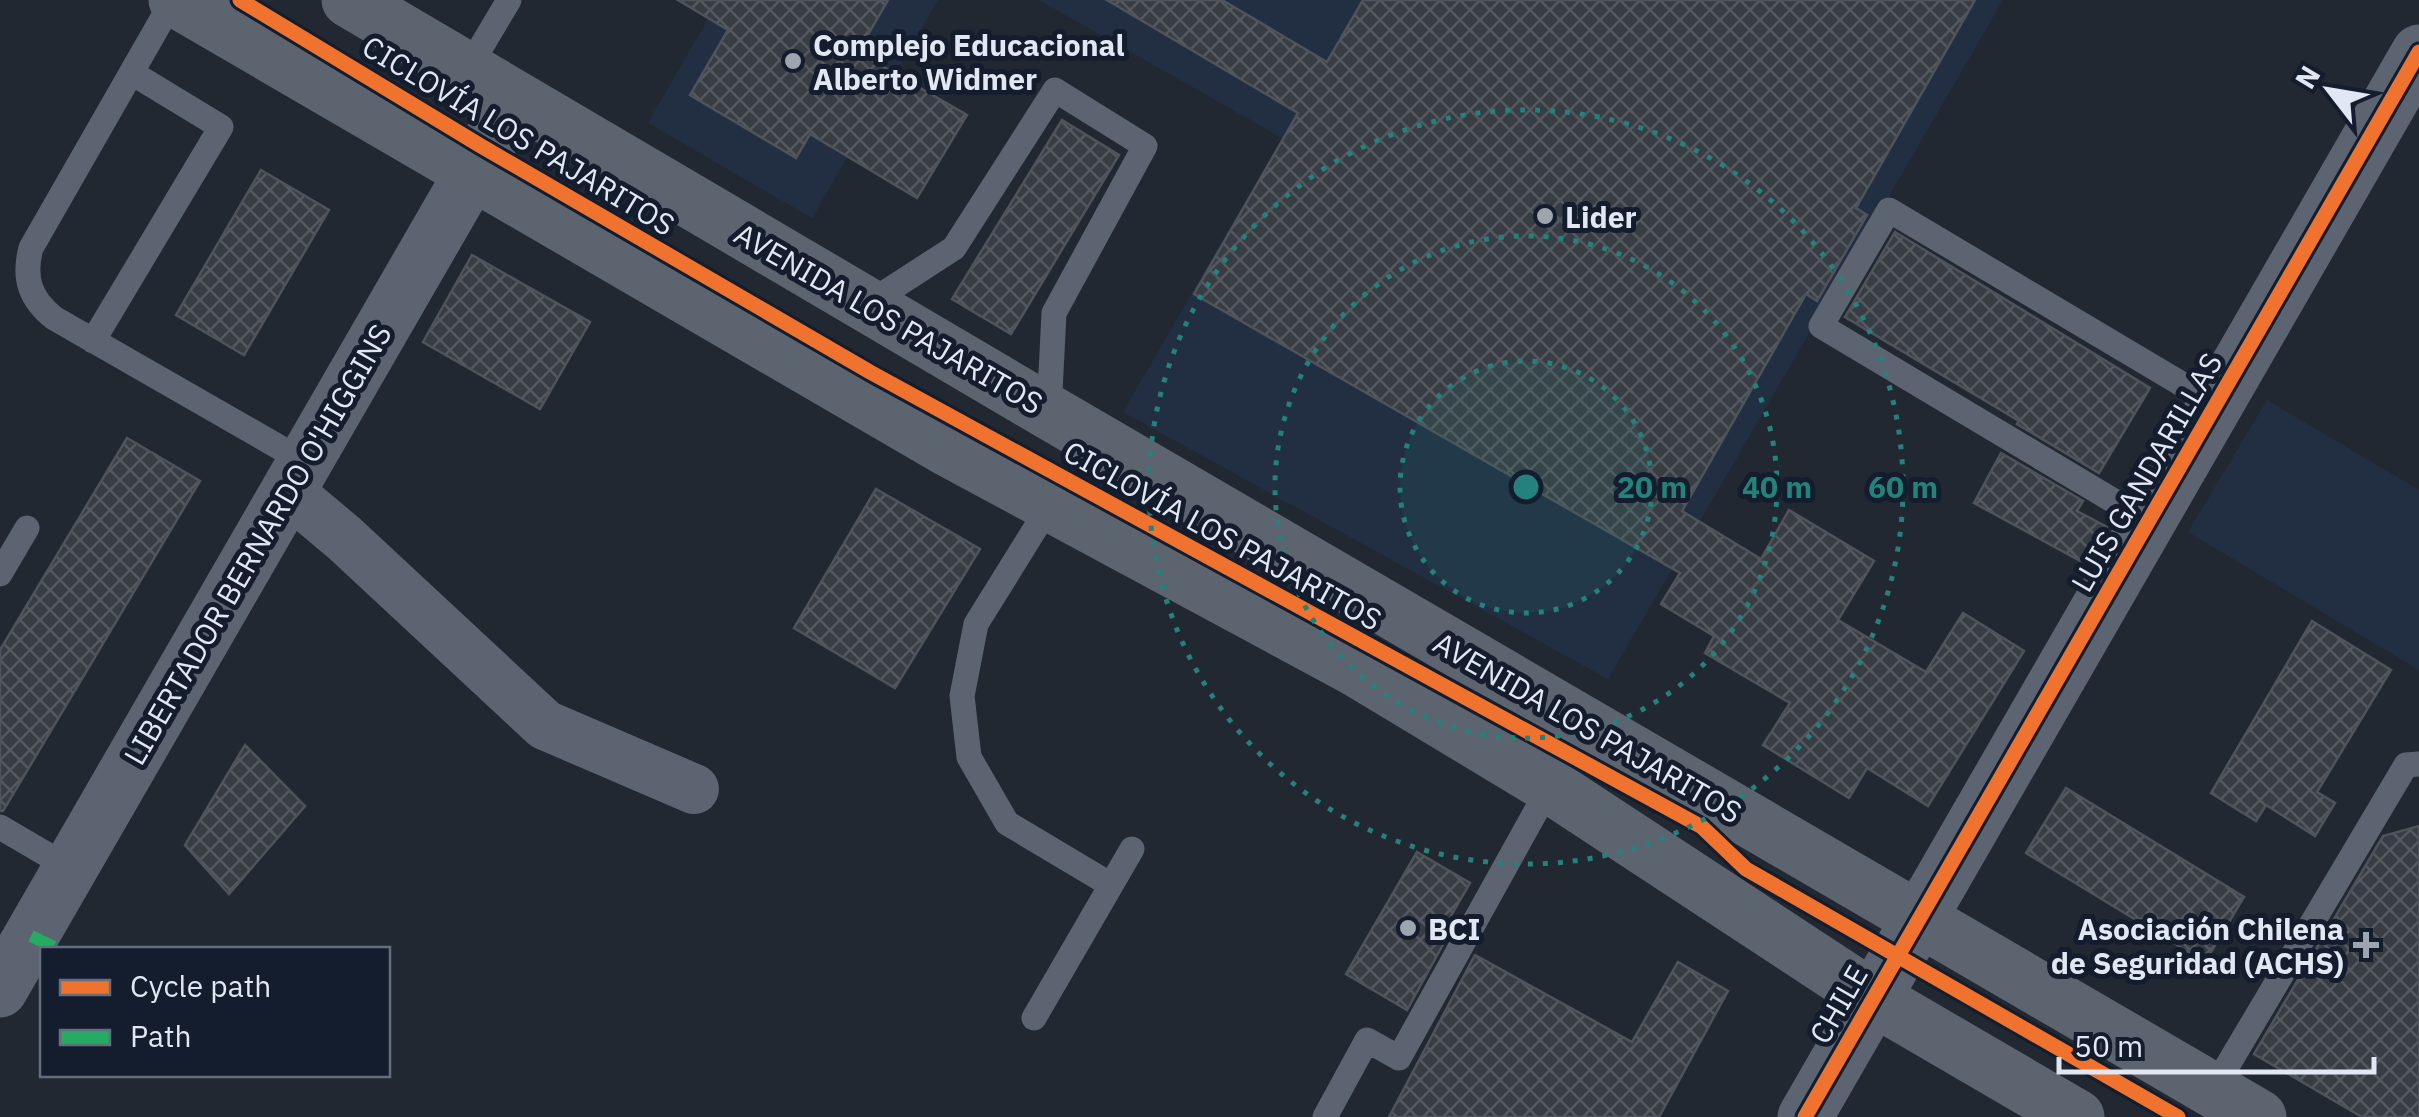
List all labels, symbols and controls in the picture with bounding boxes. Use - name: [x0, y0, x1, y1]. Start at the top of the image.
- place label: Complejo Educacional Alberto Widmer: [813, 25, 1125, 98]
- street label: CICLOVÍA LOS PAJARITOS: [356, 26, 682, 244]
- north arrow: [2279, 40, 2379, 140]
- marker: Complejo Educacional Alberto Widmer: [782, 50, 804, 72]
- text: N: [2286, 59, 2328, 95]
- place label: Lider: [1565, 197, 1637, 236]
- marker: Lider: [1534, 205, 1556, 227]
- street label: AVENIDA LOS PAJARITOS: [728, 214, 1050, 422]
- street label: LIBERTADOR BERNARDO O'HIGGINS: [114, 317, 400, 771]
- street label: LUIS GANDARILLAS: [2062, 345, 2230, 599]
- street label: CICLOVÍA LOS PAJARITOS: [1057, 431, 1389, 639]
- text: 20 m: [1617, 467, 1687, 506]
- text: 40 m: [1742, 467, 1812, 506]
- text: 60 m: [1868, 467, 1938, 506]
- centre of rings: [1508, 469, 1544, 505]
- street label: AVENIDA LOS PAJARITOS: [1427, 623, 1749, 831]
- place label: BCI: [1428, 909, 1481, 948]
- place label: Asociación Chilena de Seguridad (ACHS): [2051, 909, 2344, 982]
- marker: BCI: [1397, 917, 1419, 939]
- marker: Asociación Chilena de Seguridad (ACHS): [2353, 932, 2379, 958]
- legend: [40, 947, 390, 1077]
- street label: CHILE: [1800, 958, 1876, 1050]
- text: Cycle path: [130, 966, 271, 1005]
- scale bar: [2059, 1012, 2374, 1074]
- text: Path: [130, 1016, 191, 1055]
- text: 50 m: [2074, 1026, 2143, 1065]

